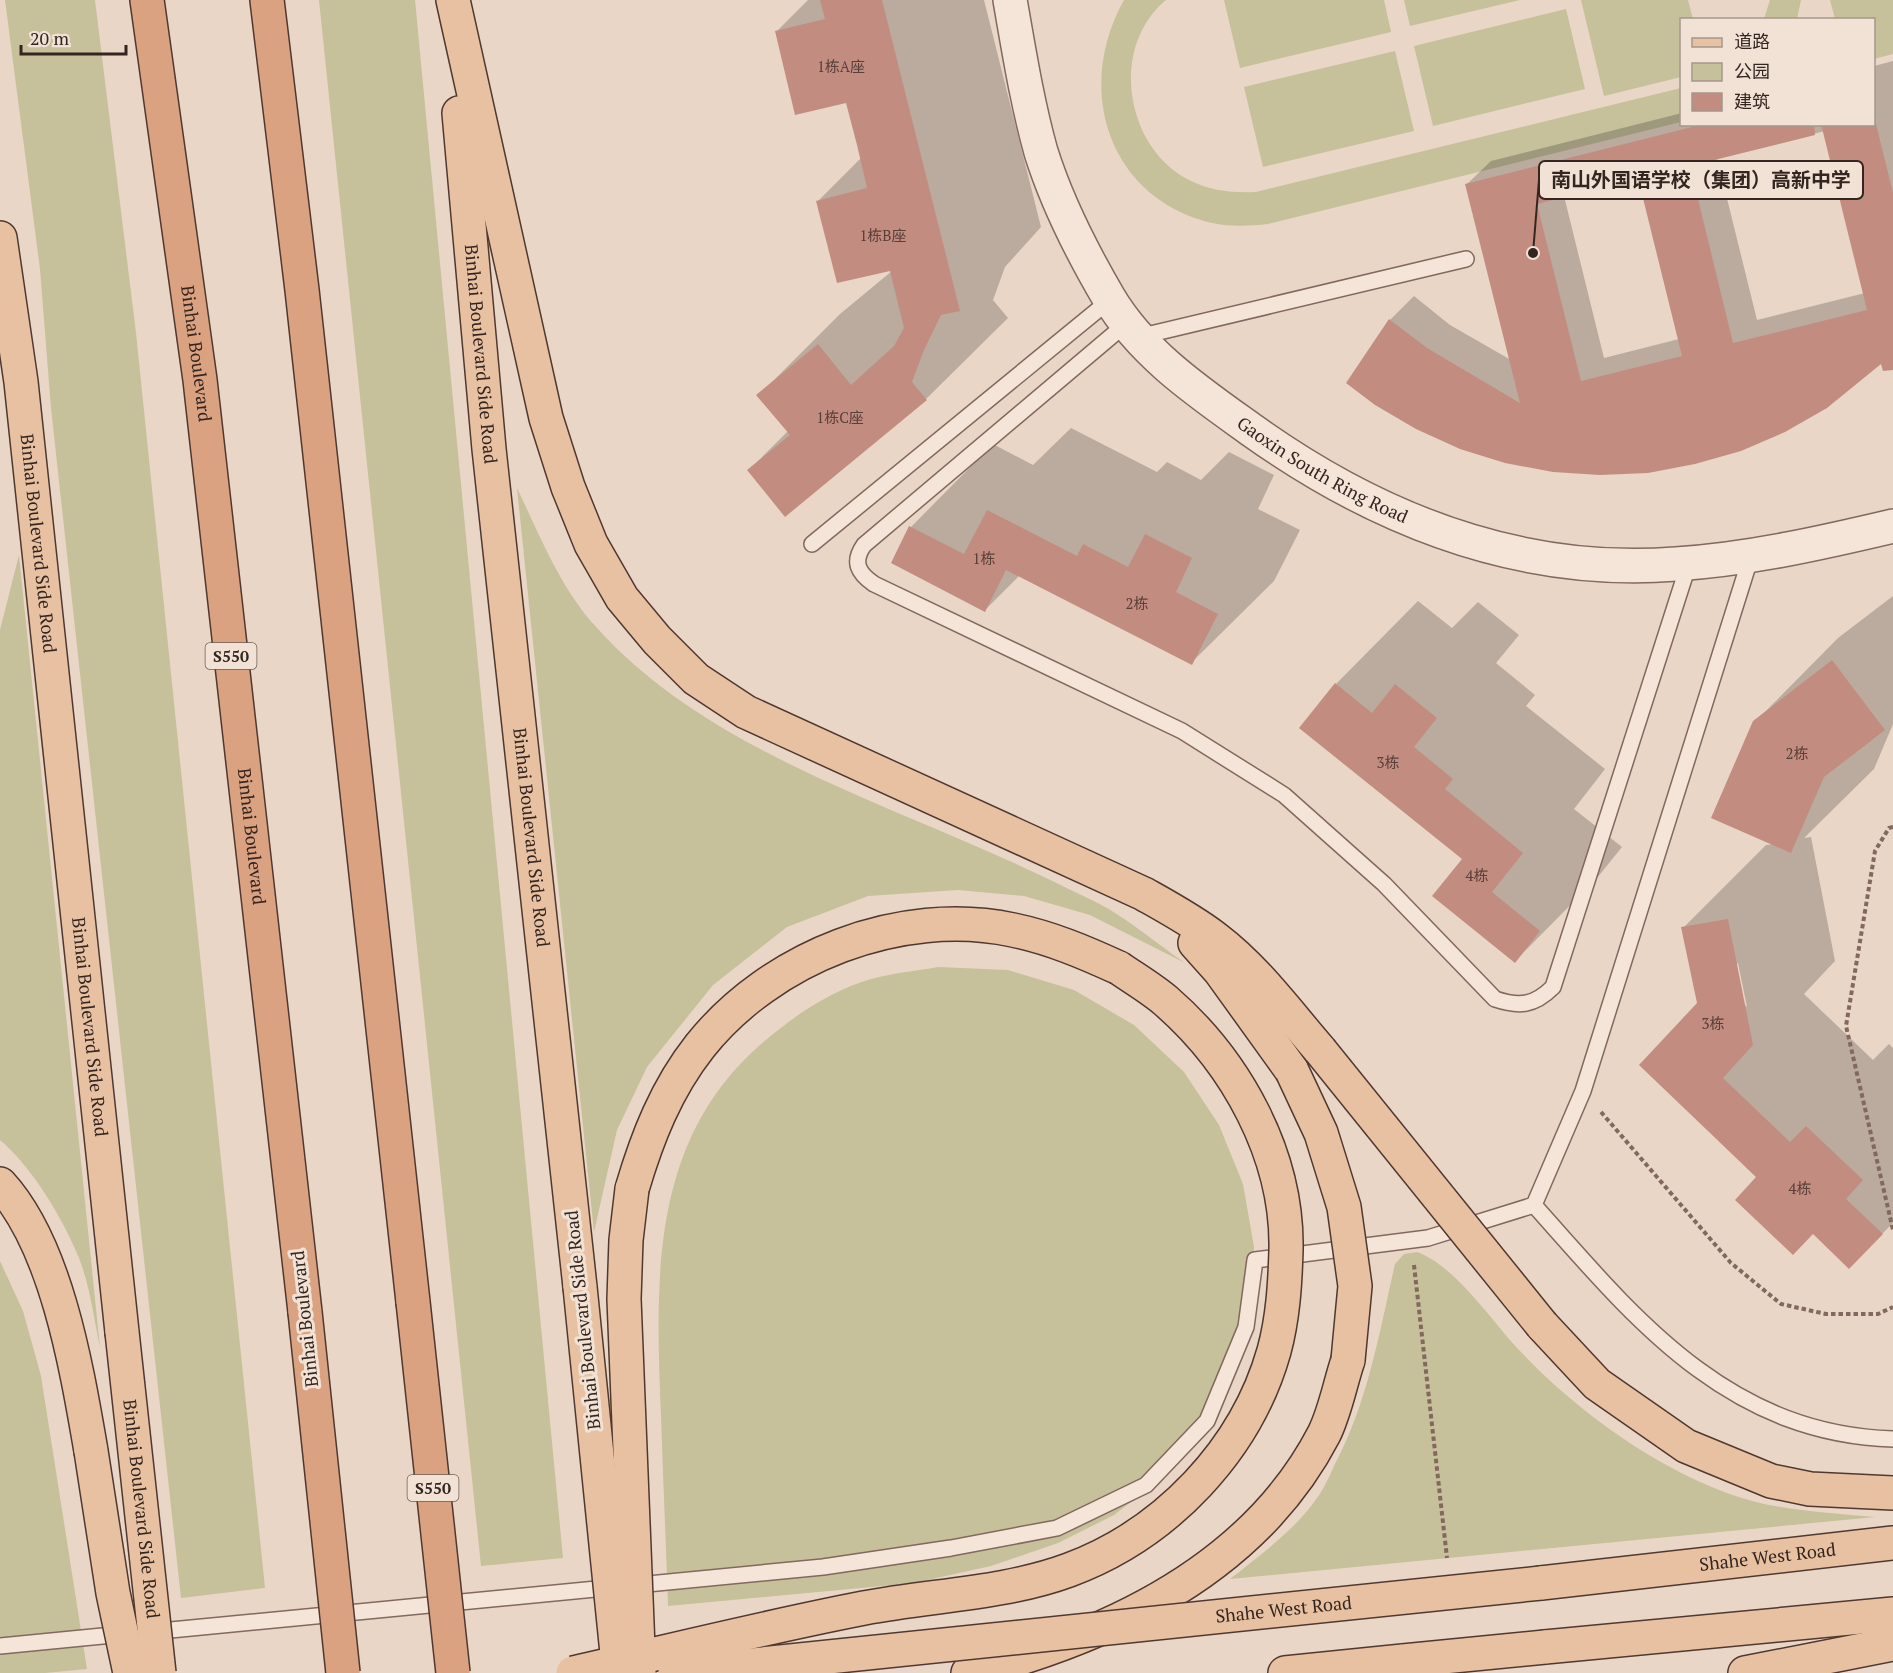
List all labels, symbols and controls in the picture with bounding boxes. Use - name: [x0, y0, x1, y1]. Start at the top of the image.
- scale bar: [21, 18, 126, 56]
- legend: [1680, 18, 1875, 126]
- text: 20 m: [30, 26, 70, 50]
- text: 道路: [1734, 29, 1770, 53]
- house number: 1栋A座: [817, 56, 865, 76]
- text: 公园: [1734, 59, 1770, 83]
- text: 建筑: [1734, 89, 1770, 113]
- callout: 南山外国语学校（集团）高新中学: [1539, 161, 1863, 199]
- text: 南山外国语学校（集团）高新中学: [1551, 166, 1851, 193]
- house number: 1栋B座: [859, 225, 907, 245]
- street label: Binhai Boulevard Side Road: [460, 243, 504, 465]
- street label: Binhai Boulevard: [176, 284, 218, 423]
- house number: 1栋C座: [816, 407, 864, 427]
- street label: Gaoxin South Ring Road: [1233, 410, 1412, 528]
- street label: Binhai Boulevard Side Road: [16, 433, 63, 654]
- house number: 1栋: [973, 548, 996, 568]
- house number: 2栋: [1126, 593, 1149, 613]
- road number: S550: [206, 643, 256, 669]
- street label: Binhai Boulevard Side Road: [508, 726, 556, 948]
- house number: 2栋: [1786, 743, 1809, 763]
- house number: 3栋: [1377, 752, 1400, 772]
- street label: Binhai Boulevard: [233, 767, 272, 906]
- house number: 4栋: [1466, 865, 1489, 885]
- street label: Binhai Boulevard Side Road: [67, 916, 114, 1138]
- house number: 3栋: [1702, 1013, 1725, 1033]
- house number: 4栋: [1789, 1178, 1812, 1198]
- street label: Binhai Boulevard Side Road: [559, 1209, 605, 1431]
- street label: Binhai Boulevard: [285, 1250, 323, 1389]
- street label: Binhai Boulevard Side Road: [118, 1398, 166, 1620]
- road number: S550: [408, 1475, 458, 1501]
- street label: Shahe West Road: [1698, 1537, 1837, 1576]
- street label: Shahe West Road: [1214, 1590, 1353, 1628]

